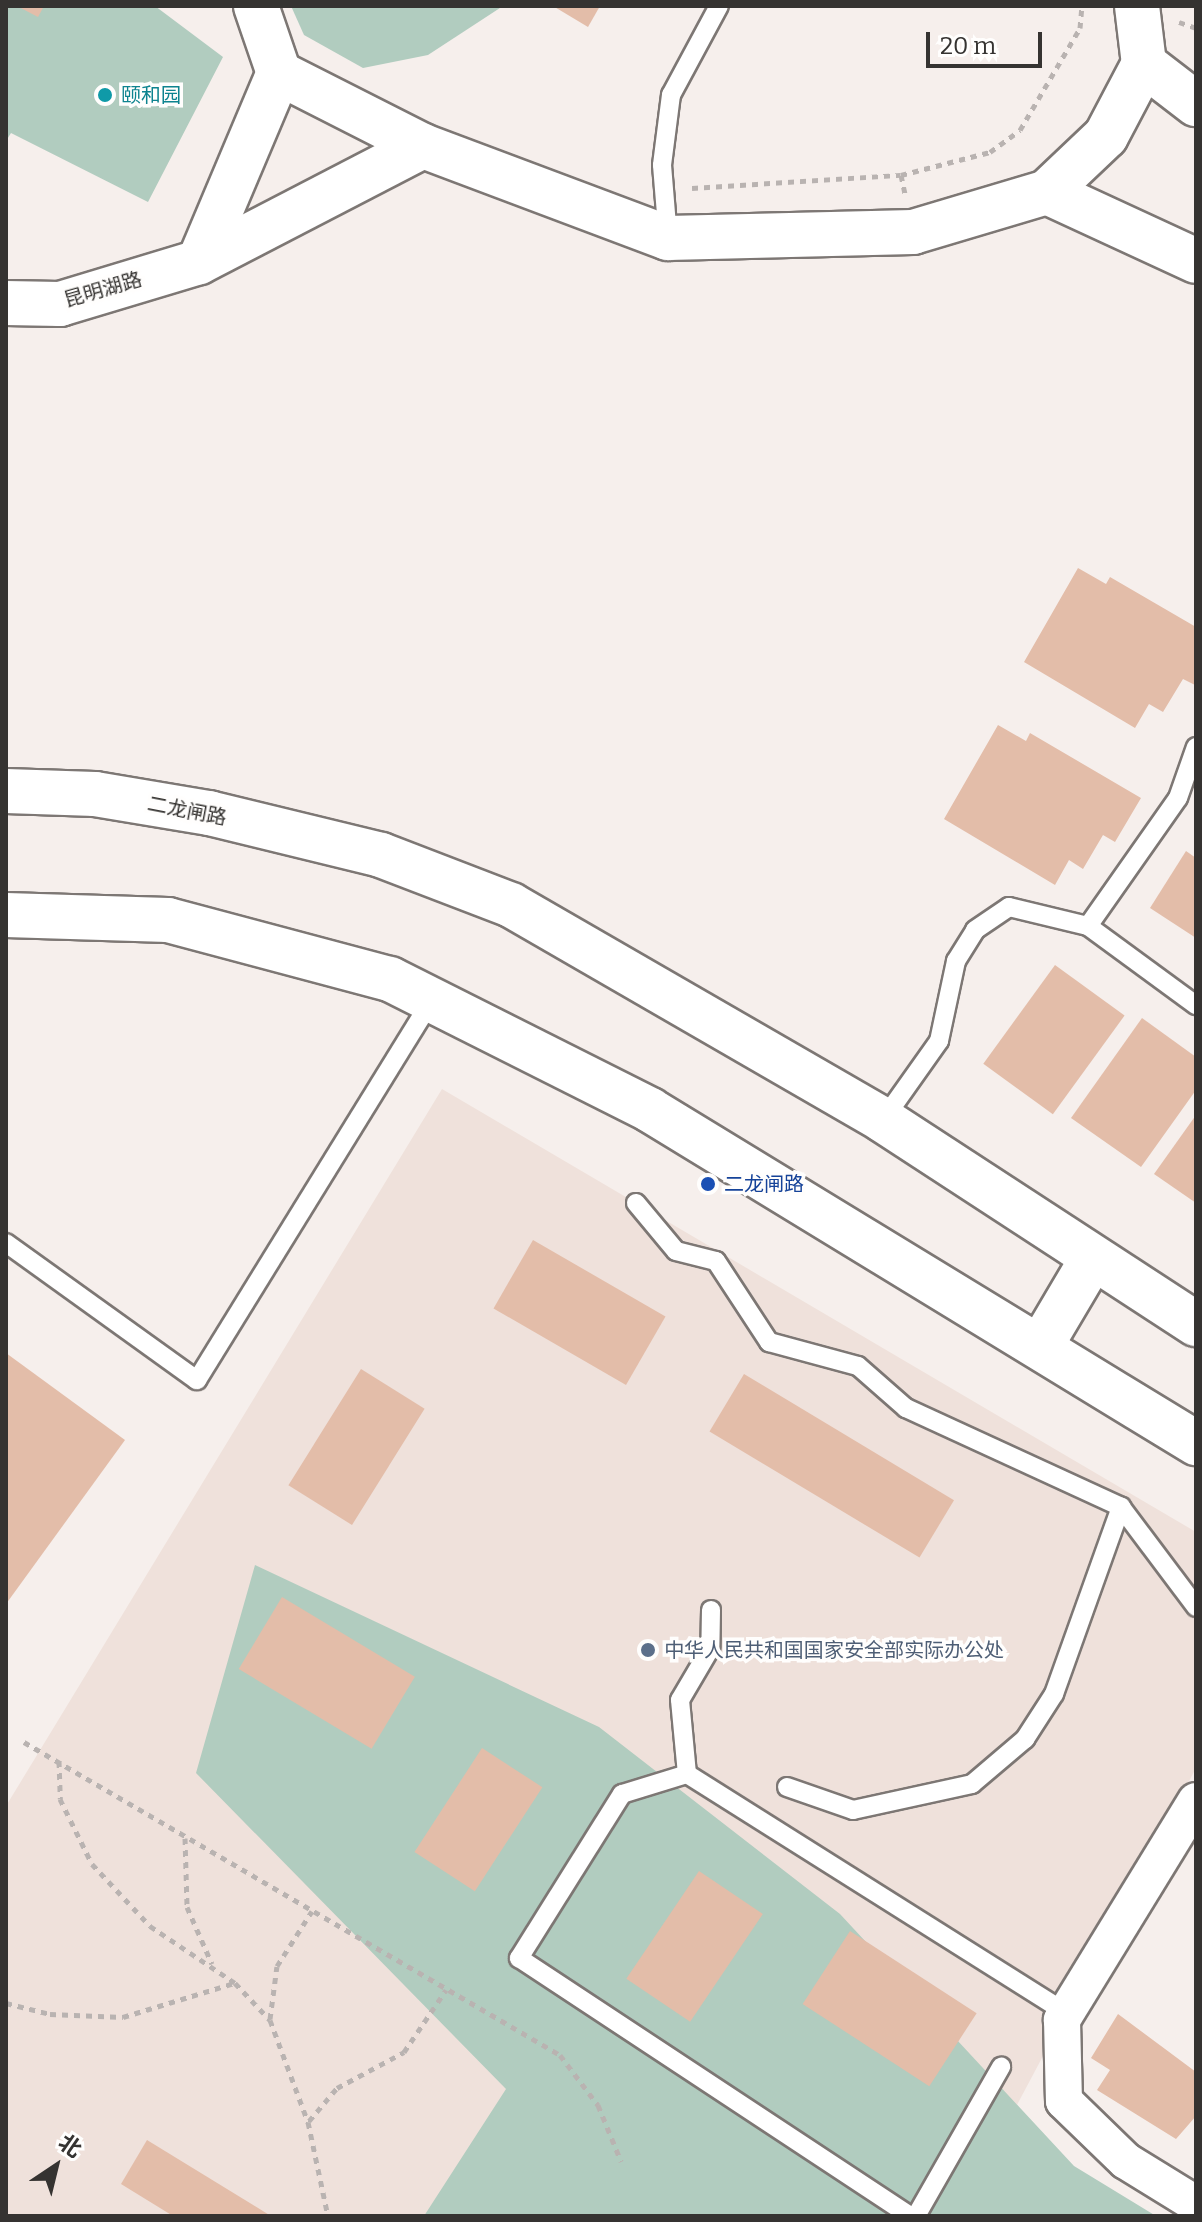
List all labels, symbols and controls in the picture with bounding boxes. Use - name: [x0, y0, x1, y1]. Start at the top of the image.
- scale bar: [930, 16, 1046, 66]
- text: 20 m: [940, 32, 996, 60]
- place label: 颐和园: [121, 83, 181, 107]
- marker: 颐和园: [96, 86, 114, 104]
- street label: 昆明湖路: [61, 267, 145, 313]
- street label: 二龙闸路: [145, 792, 229, 830]
- place label: 二龙闸路: [724, 1172, 804, 1196]
- marker: 二龙闸路: [699, 1175, 717, 1193]
- place label: 中华人民共和国国家安全部实际办公处: [664, 1638, 1004, 1662]
- marker: 中华人民共和国国家安全部实际办公处: [639, 1641, 657, 1659]
- north arrow: [16, 2126, 96, 2206]
- text: 北: [53, 2129, 87, 2163]

